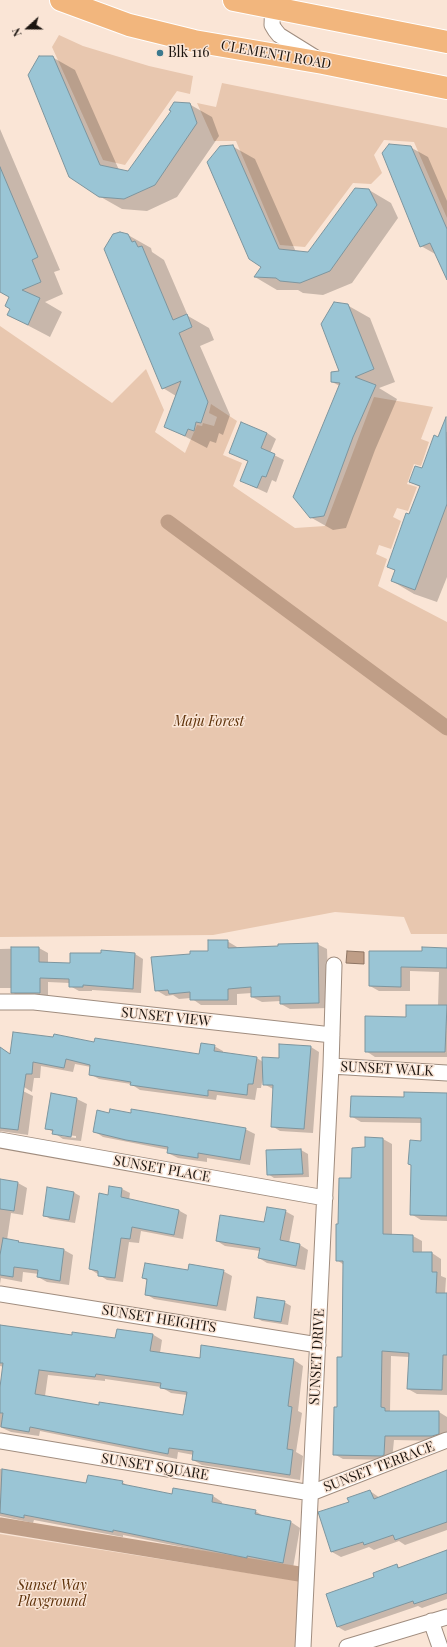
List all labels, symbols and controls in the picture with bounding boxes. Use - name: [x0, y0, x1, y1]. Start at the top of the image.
- north arrow: [8, 8, 48, 48]
- text: N: [8, 26, 25, 39]
- street label: CLEMENTI ROAD: [219, 37, 333, 73]
- place label: Blk 116: [168, 45, 209, 61]
- marker: Blk 116: [155, 48, 165, 58]
- park label: Maju Forest: [174, 714, 244, 730]
- street label: SUNSET VIEW: [120, 1004, 212, 1030]
- street label: SUNSET WALK: [340, 1058, 434, 1080]
- street label: SUNSET PLACE: [112, 1152, 212, 1186]
- street label: SUNSET HEIGHTS: [101, 1302, 217, 1336]
- street label: SUNSET DRIVE: [306, 1308, 328, 1406]
- street label: SUNSET TERRACE: [321, 1438, 437, 1496]
- street label: SUNSET SQUARE: [100, 1450, 210, 1484]
- park label: Sunset Way Playground: [17, 1578, 87, 1610]

